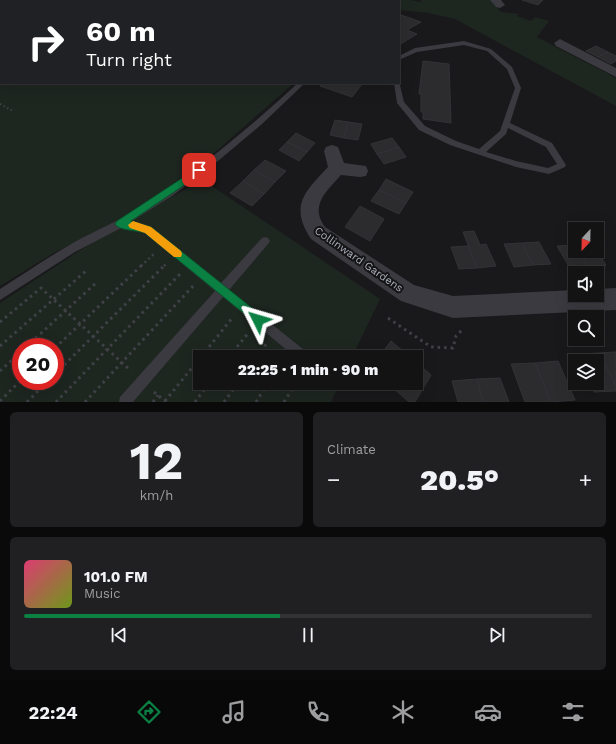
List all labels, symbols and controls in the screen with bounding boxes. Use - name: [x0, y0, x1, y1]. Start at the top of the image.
- text: 60 m: [86, 15, 156, 48]
- icon: right: [20, 16, 72, 68]
- text: Turn right: [86, 49, 172, 70]
- pin: [182, 153, 216, 187]
- icon: arrive: [188, 159, 210, 181]
- north arrow: [568, 222, 604, 258]
- map controls: [568, 222, 604, 390]
- street label: Collinward Gardens: [312, 224, 406, 295]
- button: sound: [568, 266, 604, 302]
- position arrow: [237, 299, 279, 341]
- button: search: [568, 310, 604, 346]
- speed limit sign: 20: [12, 338, 64, 390]
- button: layers: [568, 354, 604, 390]
- text: 22:25 · 1 min · 90 m: [238, 361, 378, 379]
- text: 12: [130, 431, 183, 492]
- text: Climate: [327, 442, 376, 457]
- text: 20.5°: [420, 462, 499, 497]
- text: −: [327, 467, 340, 492]
- text: +: [579, 467, 592, 492]
- text: km/h: [140, 488, 173, 503]
- text: 101.0 FM: [84, 568, 148, 586]
- text: Music: [84, 586, 121, 601]
- icon: previous: [108, 624, 130, 646]
- icon: pause: [297, 624, 319, 646]
- icon: next: [486, 624, 508, 646]
- icon: directions: [135, 698, 163, 726]
- icon: music: [220, 698, 248, 726]
- icon: phone: [304, 698, 332, 726]
- icon: climate: [389, 698, 417, 726]
- icon: car: [474, 698, 502, 726]
- icon: filters: [559, 698, 587, 726]
- text: 22:24: [28, 702, 78, 723]

